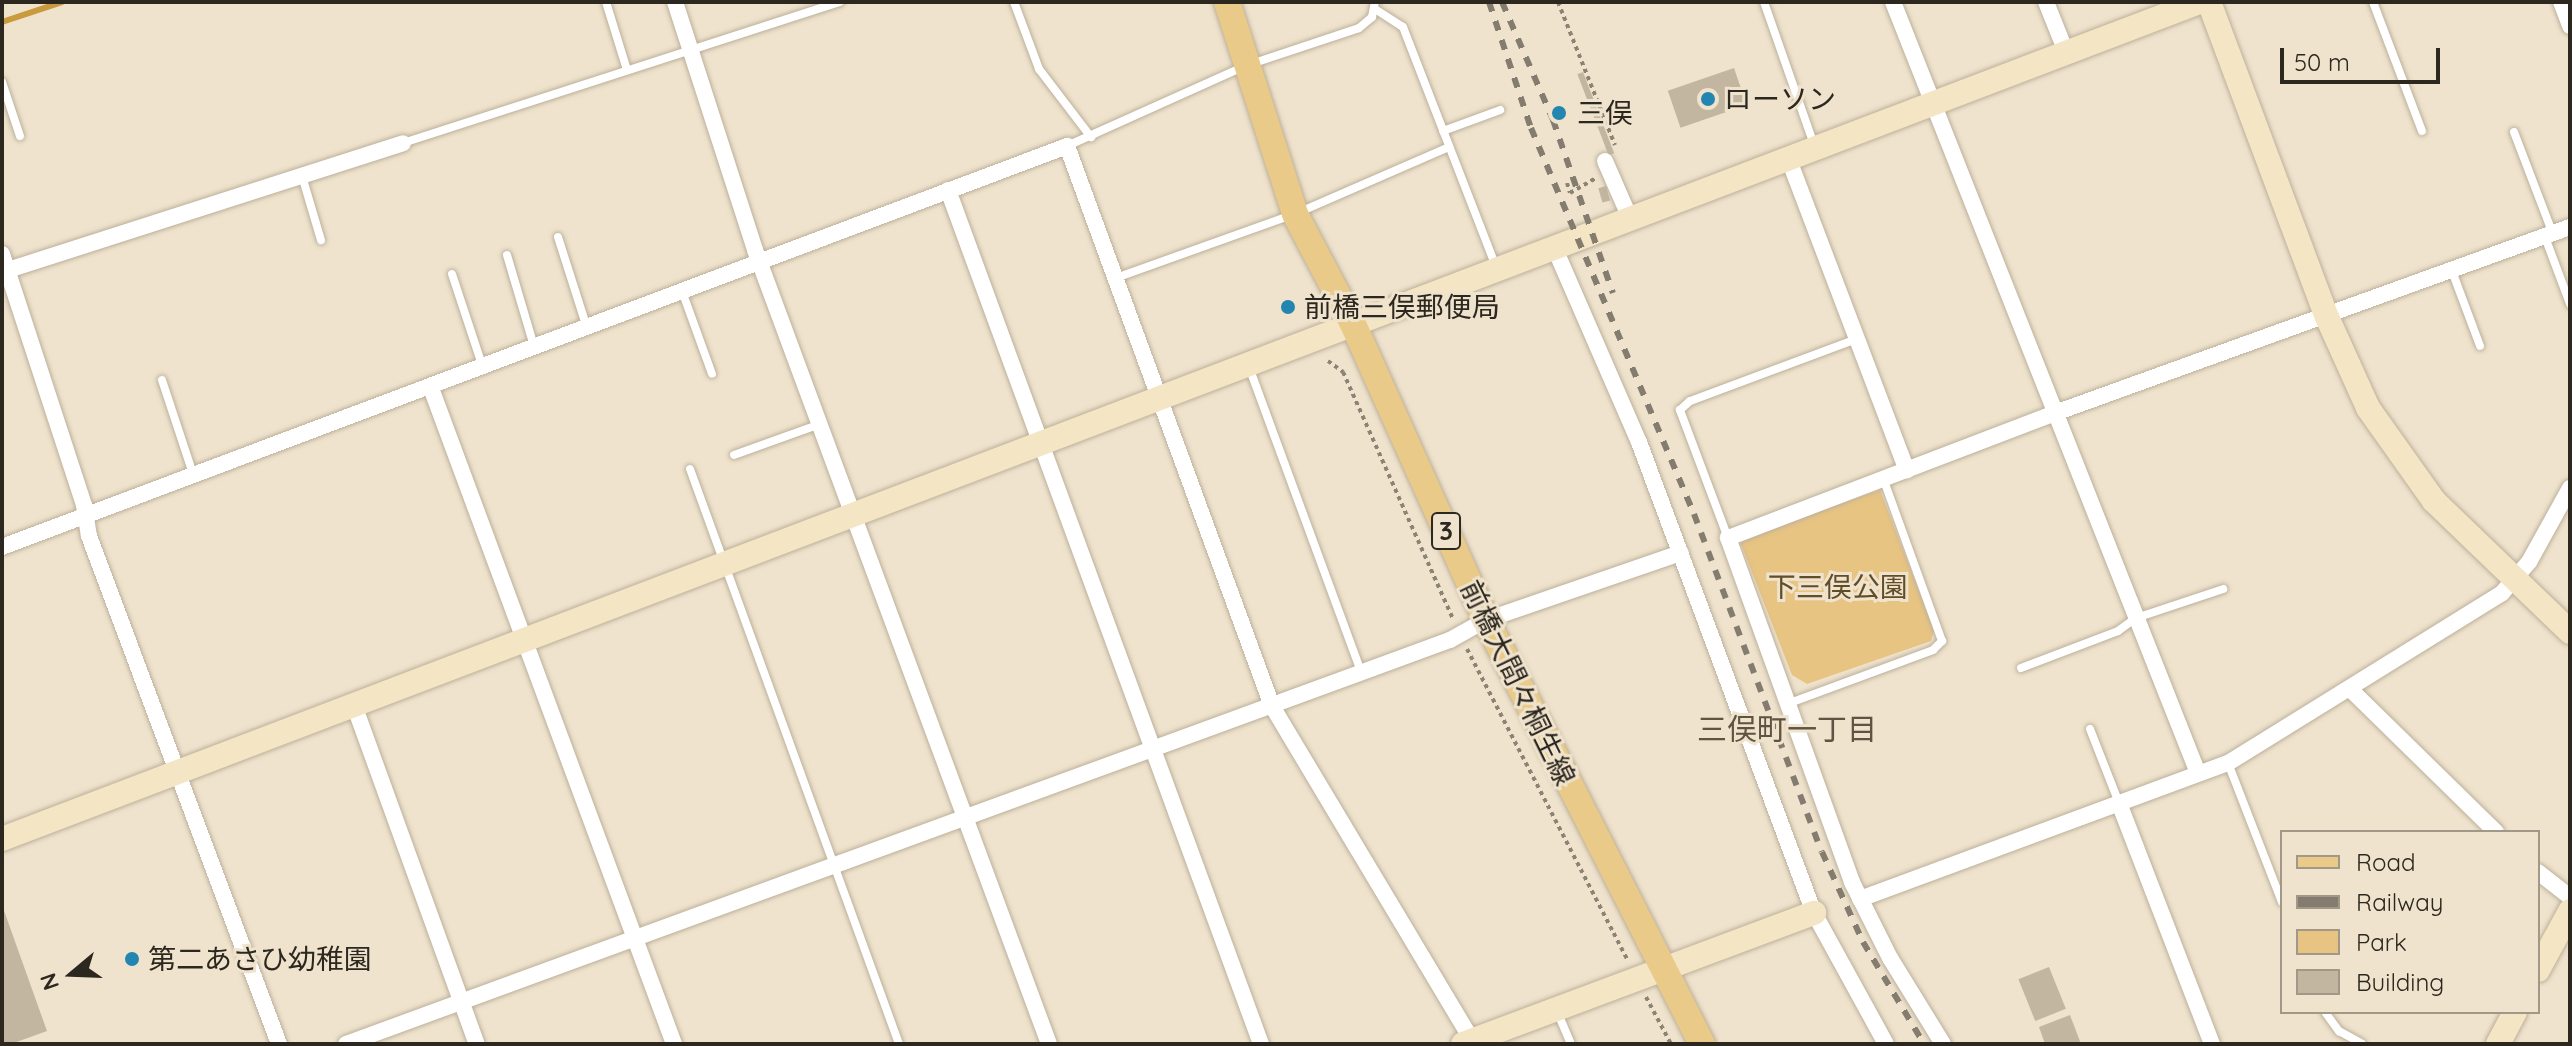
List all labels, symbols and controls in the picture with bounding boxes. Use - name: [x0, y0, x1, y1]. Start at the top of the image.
- scale bar: [2284, 32, 2444, 82]
- text: 50 m: [2294, 47, 2350, 77]
- place label: ローソン: [1724, 82, 1836, 116]
- marker: ローソン: [1699, 90, 1717, 108]
- place label: 三俣: [1577, 96, 1633, 130]
- marker: 三俣: [1548, 102, 1570, 124]
- place label: 前橋三俣郵便局: [1304, 290, 1500, 324]
- marker: 前橋三俣郵便局: [1279, 298, 1297, 316]
- road number: 3: [1430, 509, 1462, 553]
- park label: 下三俣公園: [1768, 570, 1908, 604]
- street label: 前橋大間々桐生線: [1454, 575, 1582, 791]
- district label: 三俣町一丁目: [1697, 711, 1877, 747]
- legend: [2280, 830, 2540, 1014]
- text: Road: [2356, 847, 2416, 877]
- text: Railway: [2356, 887, 2443, 917]
- text: Park: [2356, 927, 2407, 957]
- north arrow: [32, 934, 112, 1014]
- place label: 第二あさひ幼稚園: [148, 942, 372, 976]
- marker: 第二あさひ幼稚園: [123, 950, 141, 968]
- text: Building: [2356, 967, 2444, 997]
- text: N: [33, 970, 65, 994]

